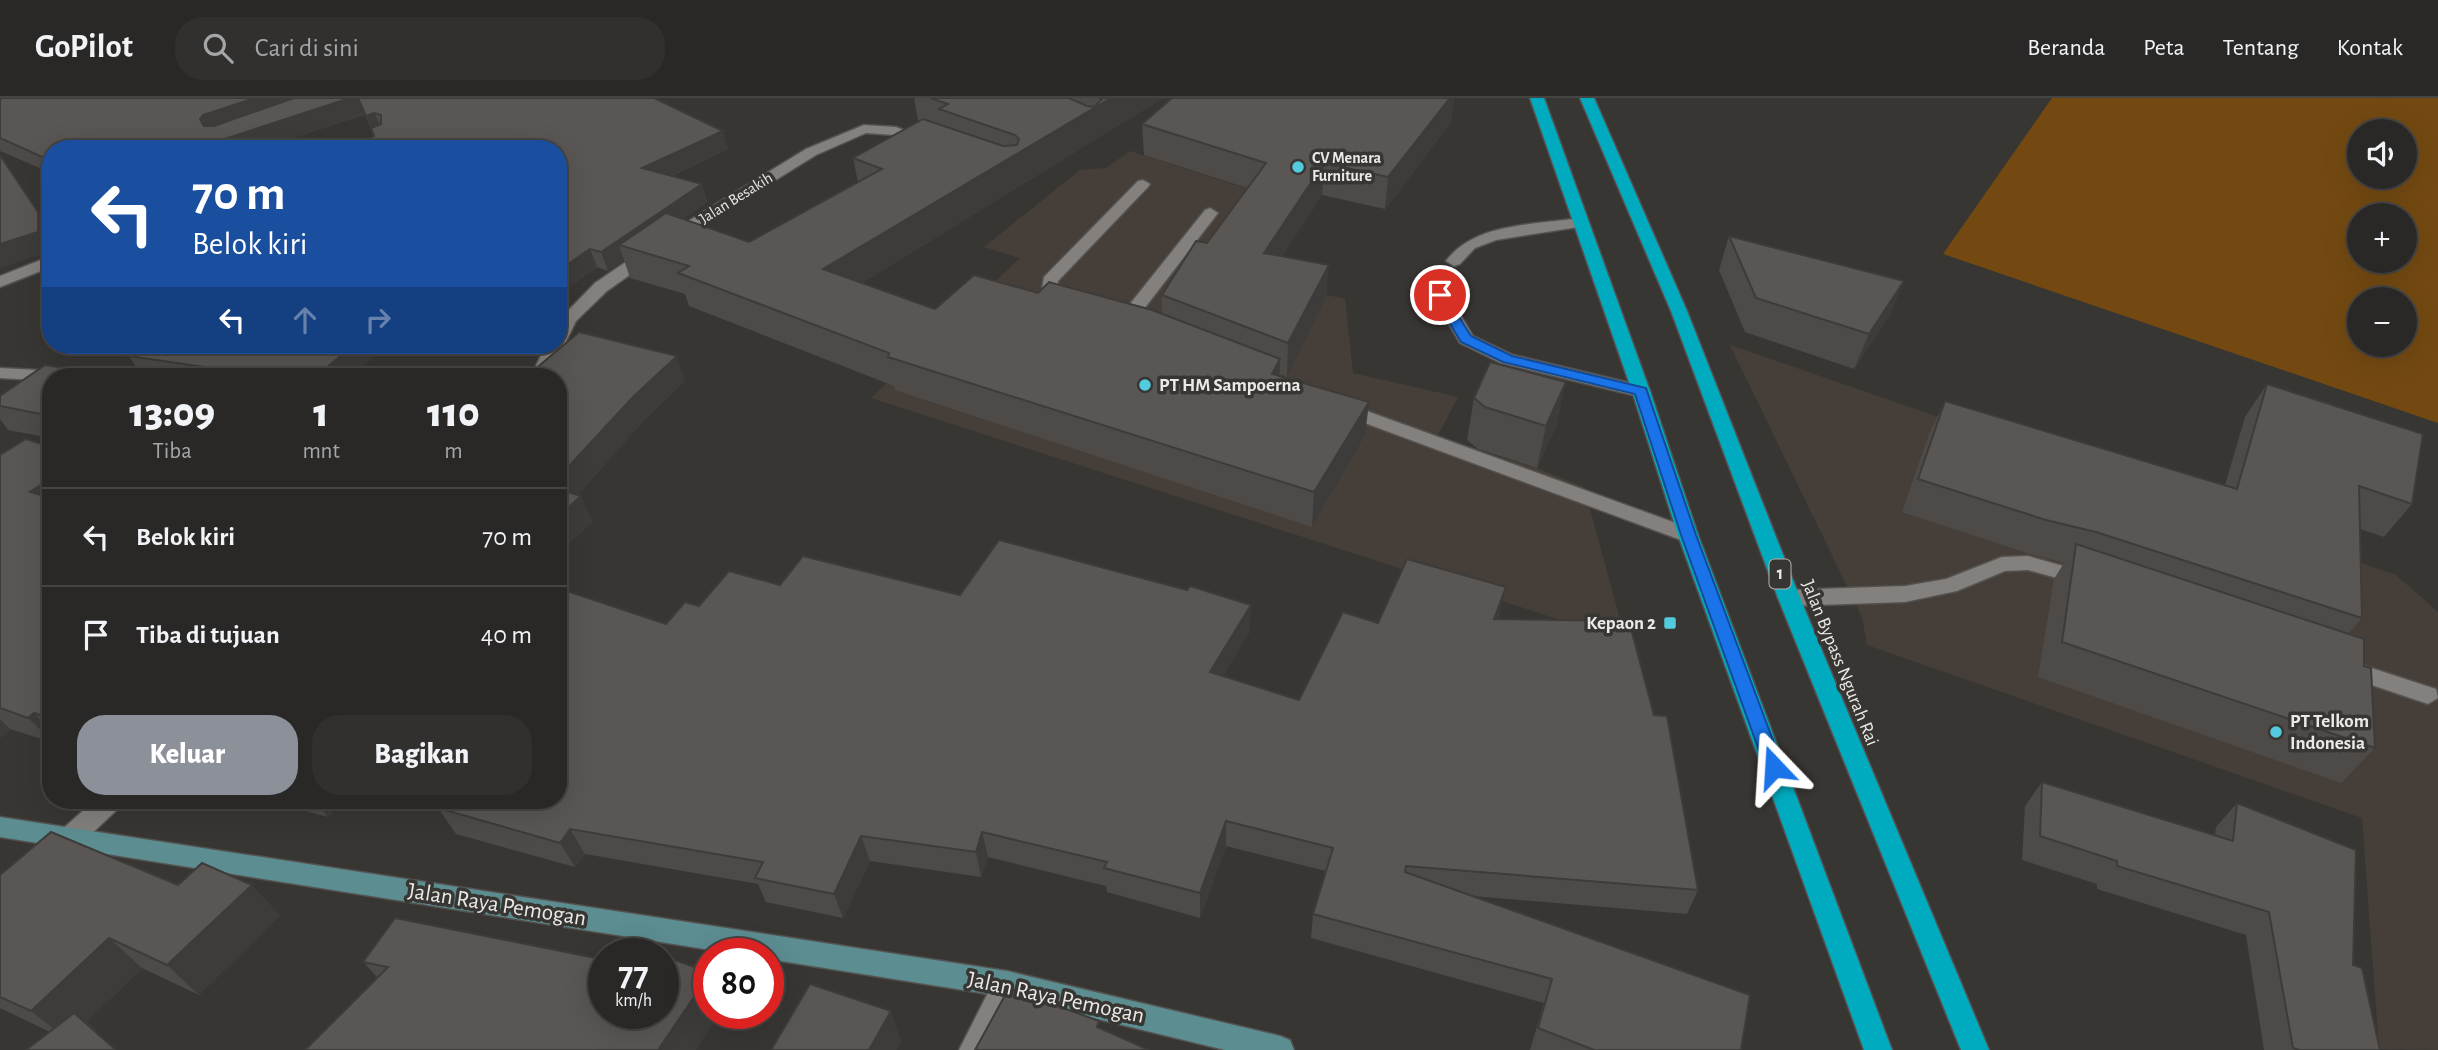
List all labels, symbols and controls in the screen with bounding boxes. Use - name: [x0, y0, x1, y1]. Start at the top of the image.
- search box: [175, 17, 665, 80]
- icon: search: [199, 29, 237, 67]
- text: GoPilot: [35, 31, 133, 64]
- text: Cari di sini: [255, 35, 359, 61]
- text: Beranda: [2027, 36, 2105, 60]
- text: Peta: [2143, 36, 2185, 60]
- text: Tentang: [2223, 36, 2299, 60]
- text: Kontak: [2337, 36, 2403, 60]
- map controls: [2347, 119, 2417, 357]
- button: sound: [2347, 119, 2417, 189]
- place label: CV Menara Furniture: [1312, 150, 1382, 184]
- marker: CV Menara Furniture: [1290, 159, 1306, 175]
- icon: left: [77, 168, 168, 259]
- street label: Jalan Besakih: [697, 169, 775, 227]
- text: 70 m: [192, 170, 286, 219]
- button: +: [2347, 203, 2417, 273]
- text: Belok kiri: [192, 228, 308, 260]
- pin: [1410, 265, 1470, 325]
- icon: arrive: [1421, 276, 1459, 314]
- button: −: [2347, 287, 2417, 357]
- icon: left: [213, 301, 251, 339]
- icon: ahead: [286, 301, 324, 339]
- icon: right: [359, 301, 397, 339]
- place label: PT HM Sampoerna: [1159, 376, 1301, 395]
- marker: PT HM Sampoerna: [1137, 377, 1153, 393]
- text: 13:09: [129, 392, 215, 434]
- text: 1: [313, 392, 329, 434]
- text: 110: [427, 392, 480, 434]
- text: Tiba: [153, 440, 192, 463]
- text: mnt: [302, 440, 340, 463]
- text: m: [444, 440, 463, 463]
- icon: left: [77, 518, 115, 556]
- text: Belok kiri: [136, 524, 235, 550]
- text: 70 m: [482, 524, 532, 550]
- road number: 1: [1770, 560, 1790, 588]
- street label: Jalan Bypass Ngurah Rai: [1798, 577, 1882, 749]
- place label: Kepaon 2: [1586, 614, 1656, 633]
- marker: Kepaon 2: [1662, 615, 1678, 631]
- icon: arrive: [77, 616, 115, 654]
- text: Tiba di tujuan: [136, 622, 280, 648]
- text: 40 m: [481, 622, 532, 648]
- place label: PT Telkom Indonesia: [2290, 712, 2369, 753]
- button: Keluar: [77, 715, 298, 795]
- button: Bagikan: [312, 715, 532, 795]
- marker: PT Telkom Indonesia: [2268, 724, 2284, 740]
- position arrow: [1737, 730, 1811, 804]
- street label: Jalan Raya Pemogan: [406, 880, 588, 930]
- speed limit sign: 80: [693, 938, 784, 1029]
- text: 77: [618, 957, 649, 992]
- street label: Jalan Raya Pemogan: [966, 968, 1146, 1028]
- text: km/h: [615, 992, 652, 1010]

